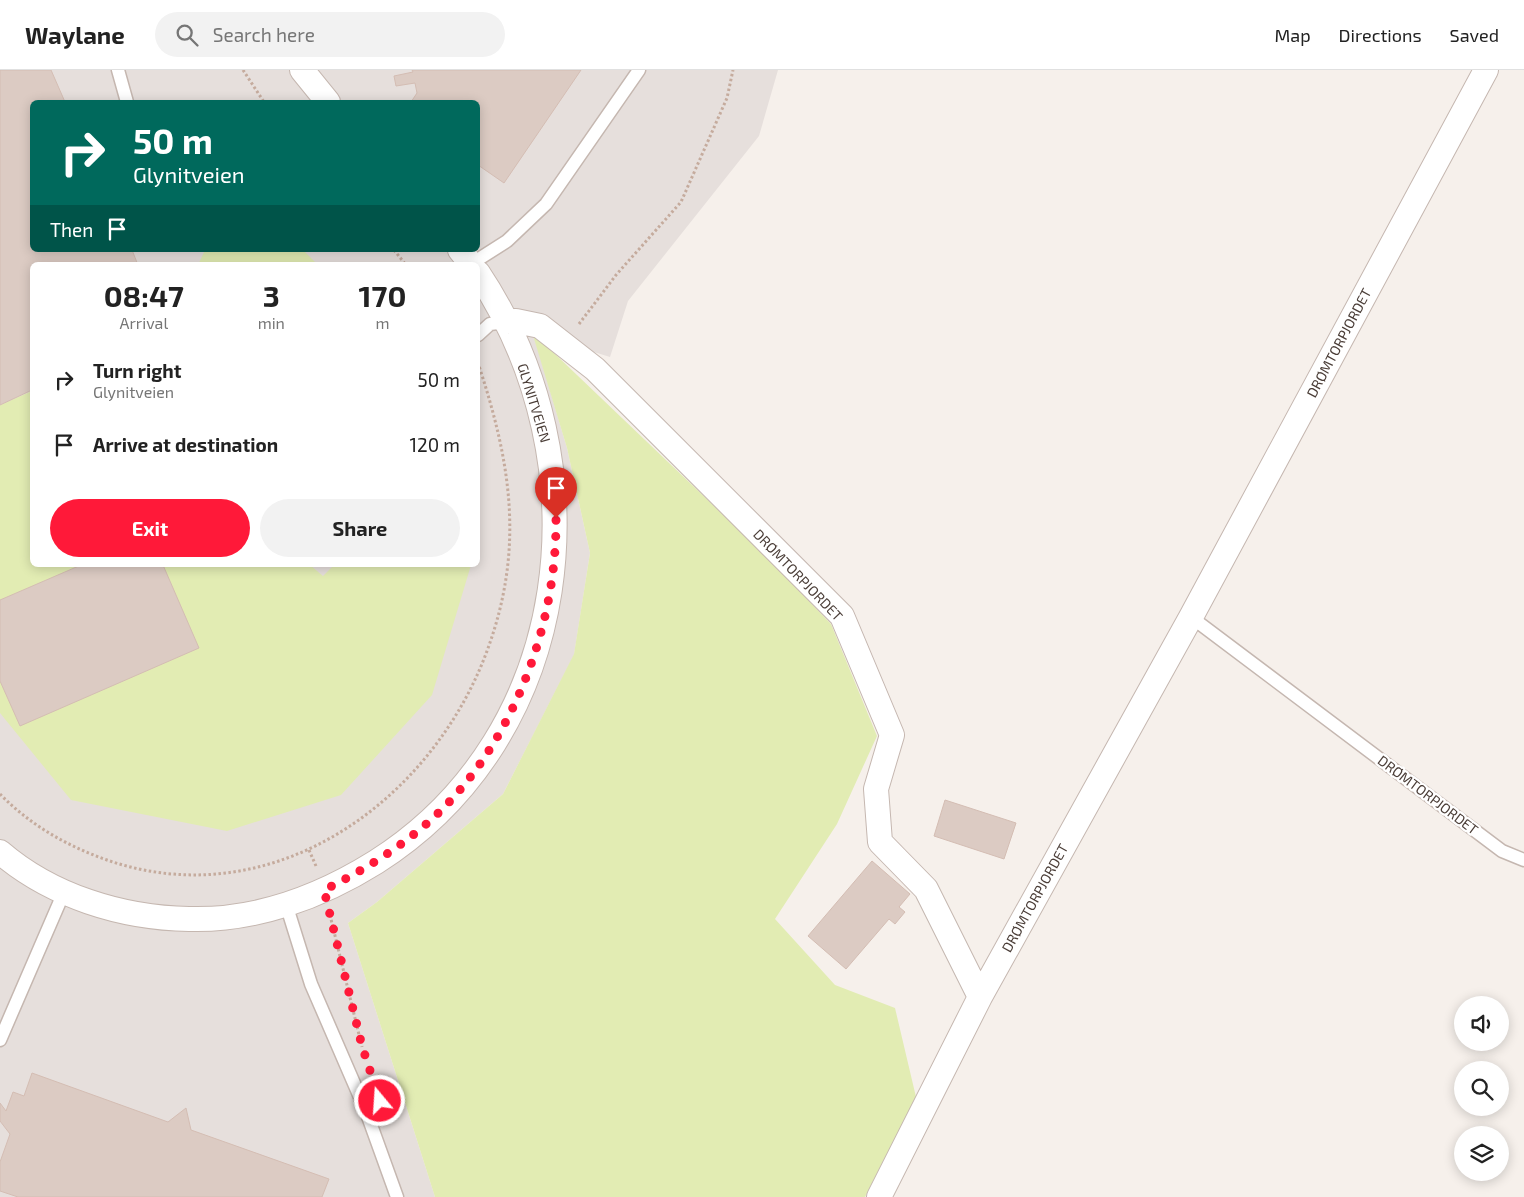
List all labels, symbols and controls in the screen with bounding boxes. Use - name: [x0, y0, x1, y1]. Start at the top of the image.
- search box: [155, 12, 505, 57]
- text: Waylane: [25, 20, 125, 49]
- icon: search: [173, 21, 201, 49]
- text: Search here: [213, 23, 315, 46]
- text: Map: [1274, 24, 1311, 46]
- text: Directions: [1339, 24, 1422, 46]
- text: Saved: [1450, 24, 1499, 46]
- text: 50 m: [133, 119, 213, 161]
- icon: right: [50, 120, 115, 185]
- text: Glynitveien: [133, 161, 245, 187]
- icon: arrive: [103, 215, 131, 243]
- text: Then: [50, 218, 93, 241]
- text: 08:47: [104, 277, 184, 313]
- text: 3: [263, 277, 280, 313]
- text: 170: [359, 277, 406, 313]
- street label: DRØMTORPJORDET: [1303, 285, 1374, 400]
- text: Arrival: [119, 313, 168, 332]
- text: min: [258, 313, 285, 332]
- text: m: [375, 313, 389, 332]
- text: Turn right: [93, 359, 181, 382]
- street label: GLYNITVEIEN: [514, 361, 555, 445]
- icon: right: [50, 366, 78, 394]
- text: 50 m: [417, 368, 460, 391]
- text: Glynitveien: [93, 382, 174, 401]
- icon: arrive: [50, 431, 78, 459]
- text: Arrive at destination: [93, 433, 278, 456]
- text: 120 m: [409, 433, 460, 456]
- pin: [535, 467, 577, 518]
- icon: arrive: [542, 474, 570, 502]
- button: Exit: [50, 499, 250, 557]
- button: Share: [260, 499, 460, 557]
- street label: DRØMTORPJORDET: [750, 525, 847, 624]
- street label: DRØMTORPJORDET: [1375, 751, 1482, 838]
- street label: DRØMTORPJORDET: [998, 841, 1071, 955]
- map controls: [1454, 996, 1509, 1181]
- button: sound: [1454, 996, 1509, 1051]
- button: search: [1454, 1061, 1509, 1116]
- position arrow: [353, 1074, 405, 1126]
- button: layers: [1454, 1126, 1509, 1181]

